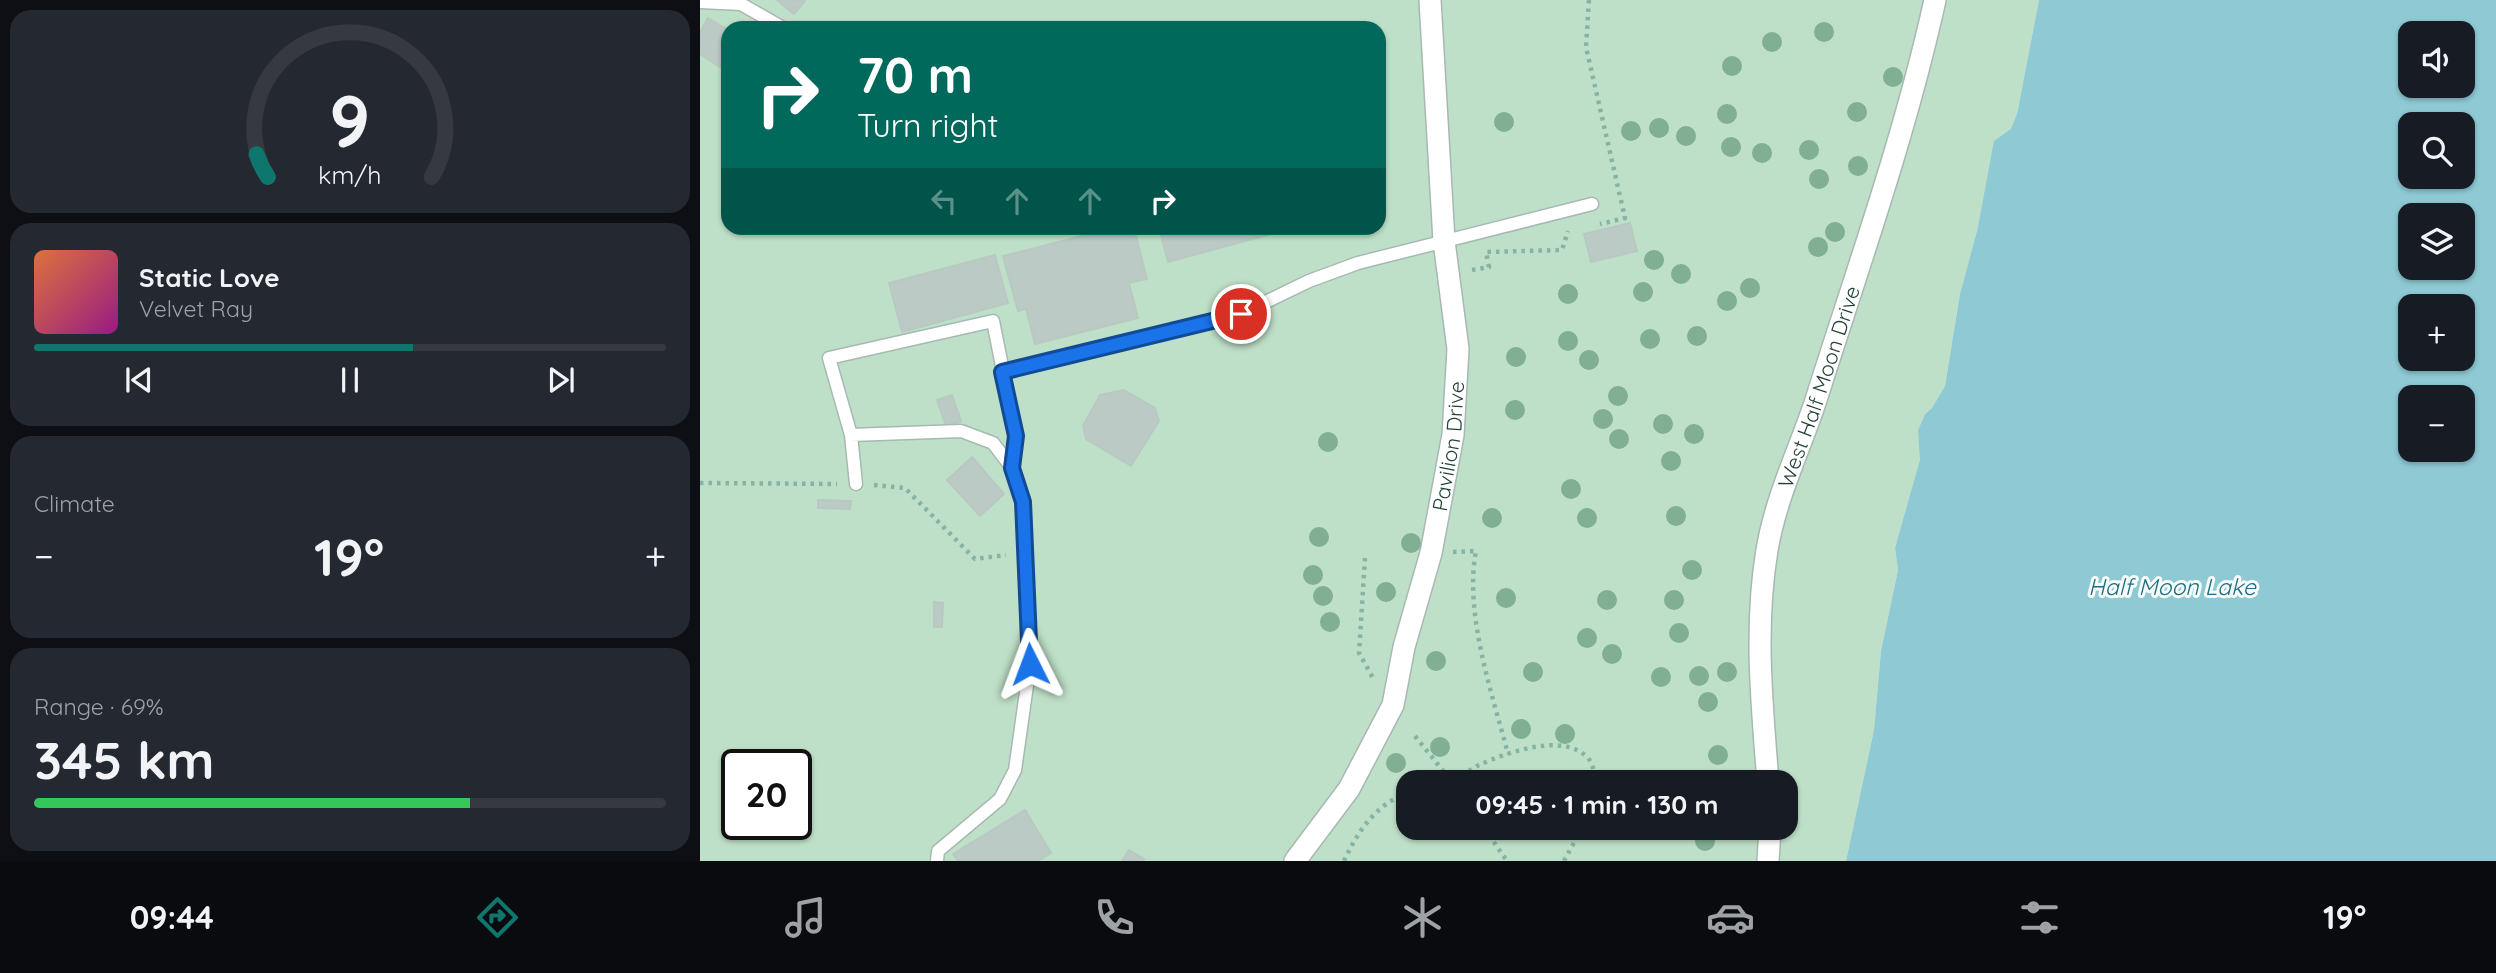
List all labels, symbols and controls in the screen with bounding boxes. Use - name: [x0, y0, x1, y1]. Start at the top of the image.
- map controls: [2398, 21, 2475, 462]
- button: sound: [2398, 21, 2475, 98]
- text: 70 m: [857, 44, 973, 105]
- icon: right: [742, 49, 833, 140]
- text: 9: [329, 75, 371, 166]
- text: Turn right: [857, 105, 998, 145]
- button: search: [2398, 112, 2475, 189]
- text: km/h: [318, 159, 382, 190]
- icon: left: [925, 182, 963, 220]
- icon: ahead: [998, 182, 1036, 220]
- icon: ahead: [1071, 182, 1109, 220]
- icon: right: [1144, 182, 1182, 220]
- button: layers: [2398, 203, 2475, 280]
- text: Static Love: [139, 261, 280, 294]
- street label: West Half Moon Drive: [1772, 282, 1865, 491]
- pin: [1211, 284, 1271, 344]
- text: Velvet Ray: [139, 294, 253, 323]
- button: +: [2398, 294, 2475, 371]
- icon: arrive: [1222, 295, 1260, 333]
- icon: previous: [120, 361, 158, 399]
- icon: pause: [331, 361, 369, 399]
- icon: next: [542, 361, 580, 399]
- street label: Pavilion Drive: [1426, 381, 1469, 513]
- button: −: [2398, 385, 2475, 462]
- text: Climate: [34, 489, 115, 518]
- text: 19°: [314, 524, 384, 589]
- text: −: [34, 532, 54, 580]
- text: +: [645, 532, 666, 580]
- water label: Half Moon Lake: [2088, 572, 2257, 601]
- position arrow: [993, 627, 1067, 701]
- text: Range · 69%: [34, 692, 164, 721]
- text: 345 km: [34, 727, 215, 792]
- speed limit sign: 20: [721, 749, 812, 840]
- text: 09:45 · 1 min · 130 m: [1475, 788, 1719, 821]
- icon: directions: [473, 893, 522, 942]
- icon: music: [781, 893, 830, 942]
- icon: phone: [1090, 893, 1139, 942]
- icon: climate: [1398, 893, 1447, 942]
- icon: car: [1706, 893, 1755, 942]
- icon: filters: [2015, 893, 2064, 942]
- text: 09:44: [130, 897, 214, 937]
- text: 19°: [2323, 897, 2366, 937]

